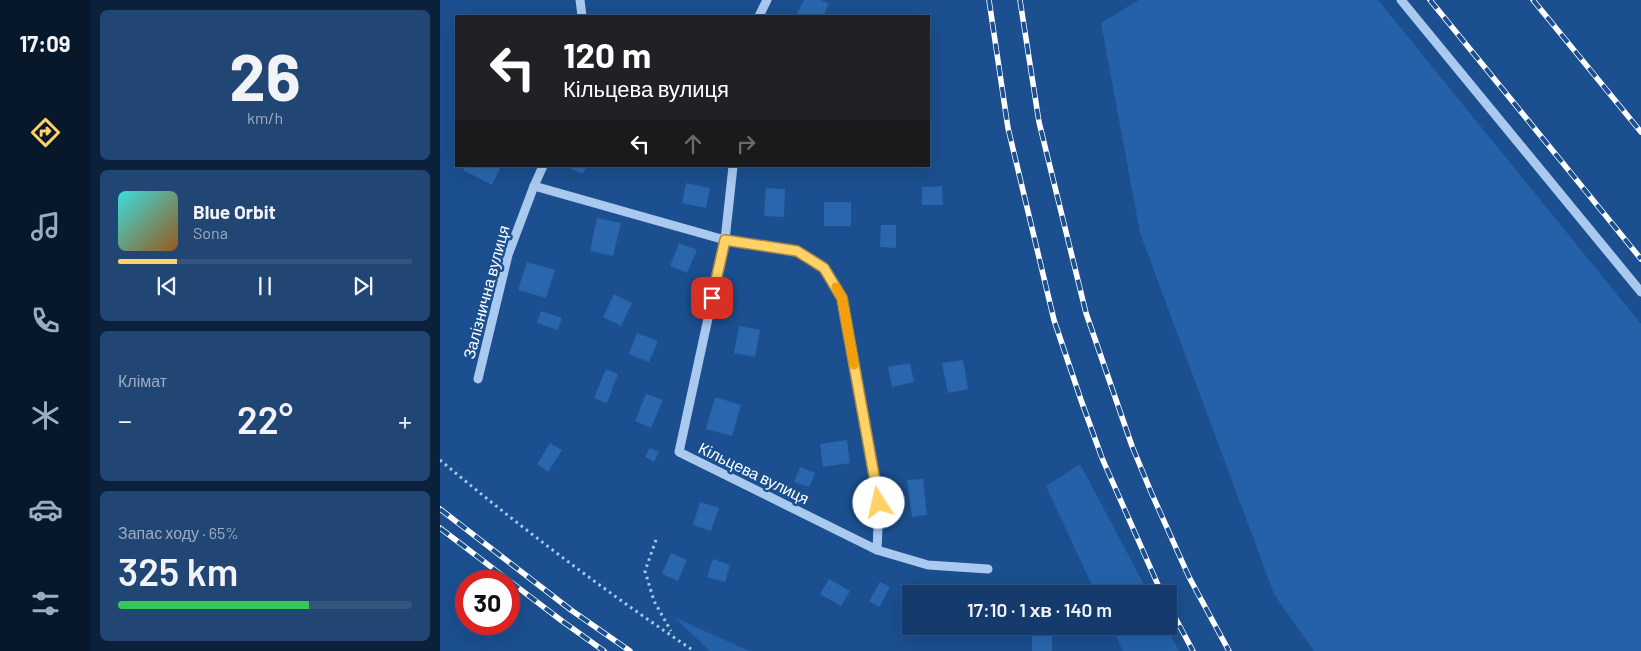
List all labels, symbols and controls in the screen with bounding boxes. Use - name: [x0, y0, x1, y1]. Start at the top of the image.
- text: 17:09: [20, 30, 70, 56]
- text: 120 m: [563, 33, 651, 75]
- icon: left: [480, 35, 545, 100]
- text: 26: [229, 36, 301, 114]
- text: Кільцева вулиця: [563, 75, 729, 101]
- text: km/h: [247, 108, 283, 127]
- icon: directions: [28, 115, 63, 150]
- icon: left: [626, 130, 654, 158]
- icon: ahead: [679, 130, 707, 158]
- icon: right: [732, 130, 760, 158]
- text: Blue Orbit: [193, 200, 276, 223]
- icon: music: [28, 209, 63, 244]
- text: Sona: [193, 223, 228, 242]
- street label: Залізнична вулиця: [459, 223, 513, 361]
- icon: previous: [153, 272, 181, 300]
- icon: pause: [251, 272, 279, 300]
- icon: next: [349, 272, 377, 300]
- pin: [691, 277, 733, 319]
- icon: arrive: [698, 284, 726, 312]
- icon: phone: [28, 303, 63, 338]
- text: Клімат: [118, 371, 167, 390]
- text: 22°: [237, 396, 293, 442]
- icon: climate: [28, 398, 63, 433]
- text: −: [118, 403, 132, 437]
- text: +: [398, 403, 412, 437]
- street label: Кільцева вулиця: [696, 438, 813, 508]
- position arrow: [852, 476, 904, 528]
- icon: car: [28, 492, 63, 527]
- text: Запас ходу · 65%: [118, 523, 239, 542]
- text: 325 km: [118, 548, 238, 594]
- speed limit sign: 30: [455, 570, 520, 635]
- icon: filters: [28, 586, 63, 621]
- text: 17:10 · 1 хв · 140 m: [967, 598, 1112, 621]

